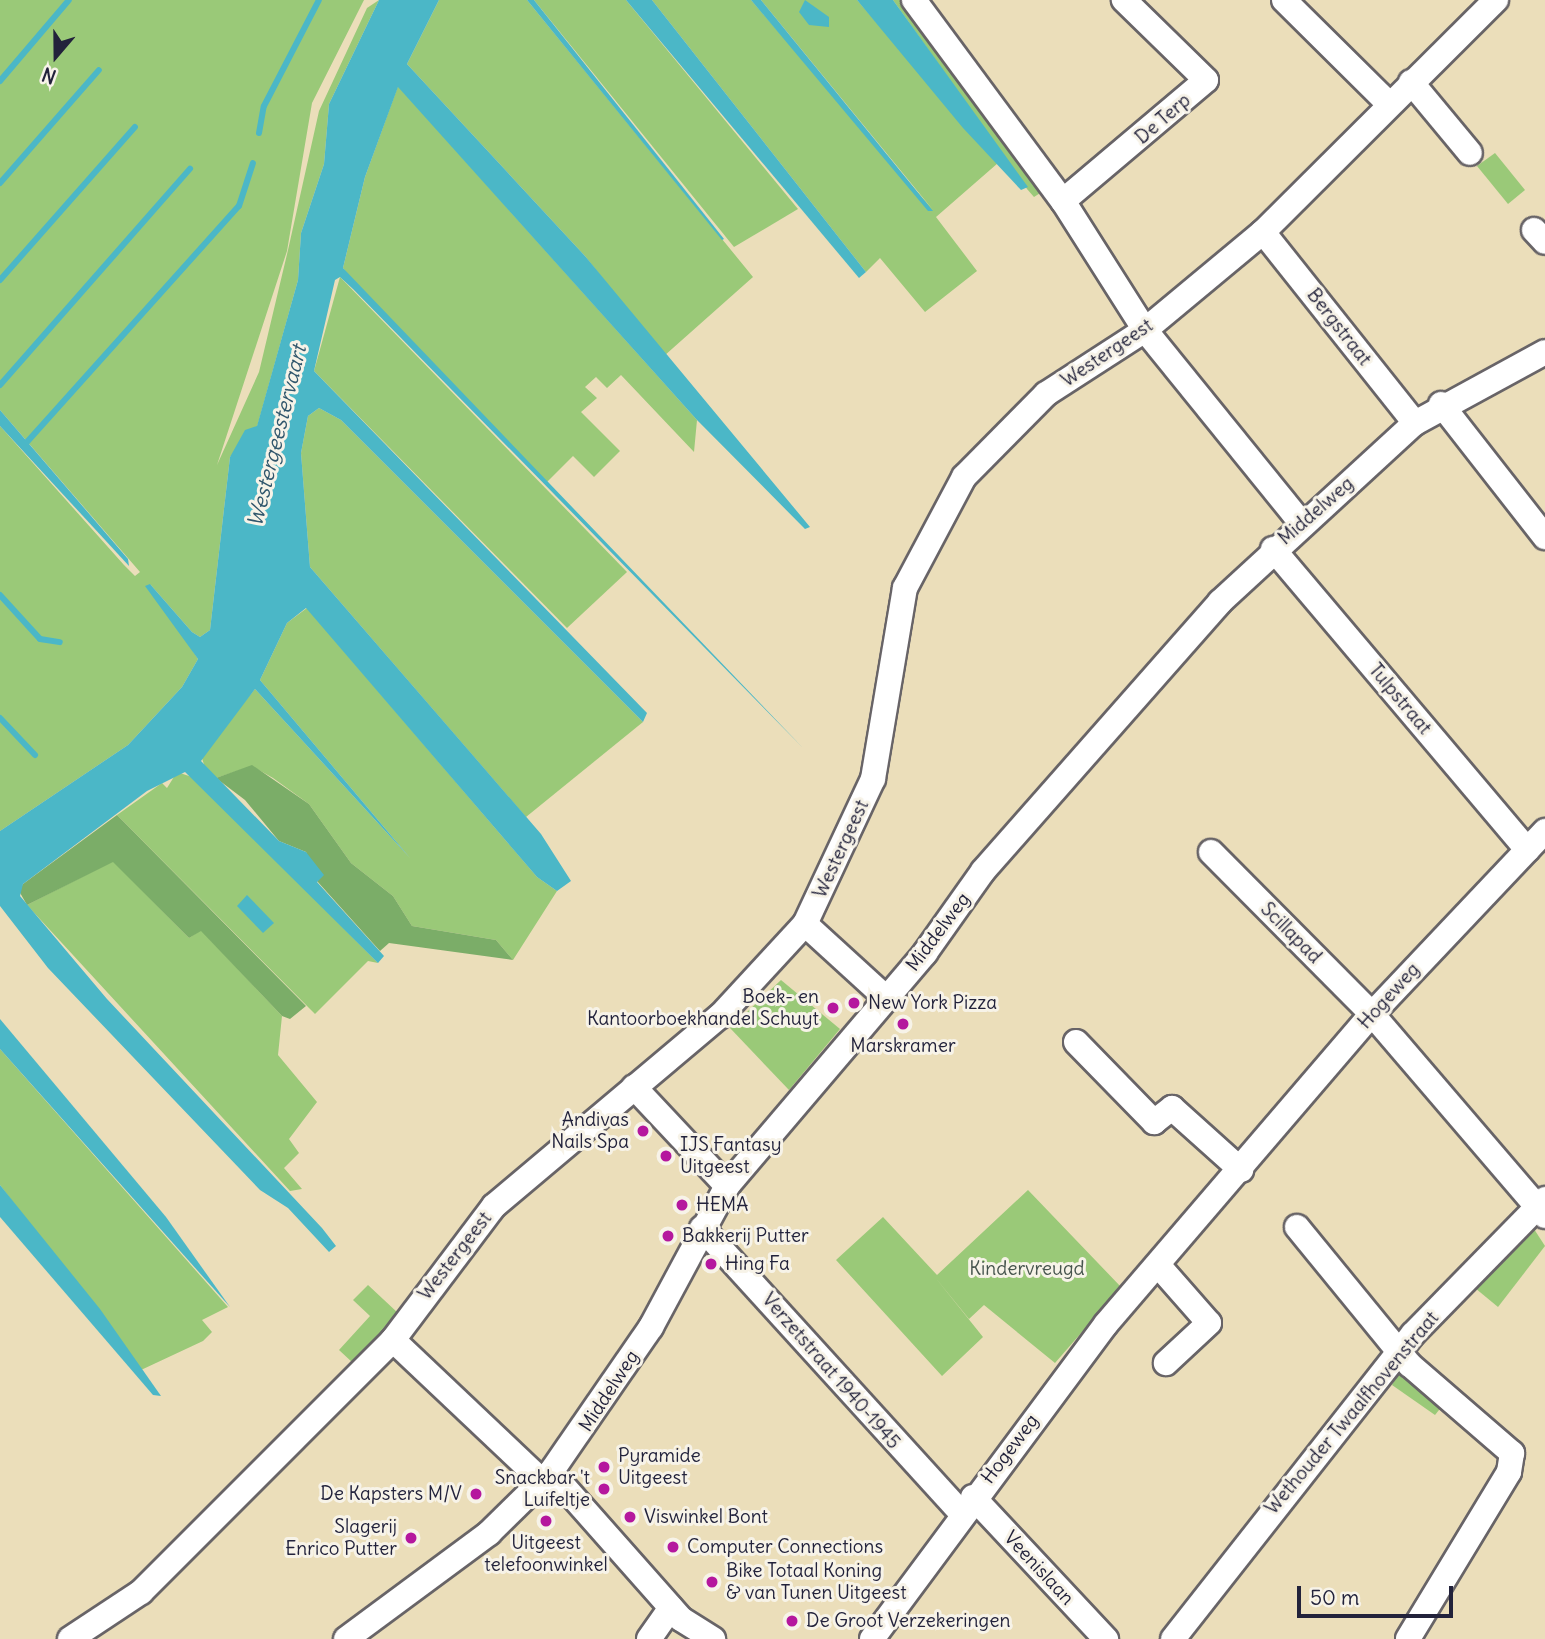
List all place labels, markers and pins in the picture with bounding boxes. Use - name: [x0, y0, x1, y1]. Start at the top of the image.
- place label: Boek- en Kantoorboekhandel Schuyt: [587, 986, 819, 1030]
- place label: New York Pizza: [868, 992, 997, 1014]
- marker: New York Pizza: [846, 995, 862, 1011]
- marker: Boek- en Kantoorboekhandel Schuyt: [825, 1000, 841, 1016]
- marker: Marskramer: [895, 1016, 911, 1032]
- place label: Marskramer: [850, 1035, 956, 1057]
- place label: Andivas Nails Spa: [551, 1109, 629, 1153]
- marker: Andivas Nails Spa: [635, 1123, 651, 1139]
- place label: IJS Fantasy Uitgeest: [680, 1134, 782, 1178]
- marker: IJS Fantasy Uitgeest: [658, 1148, 674, 1164]
- place label: HEMA: [696, 1194, 748, 1216]
- marker: HEMA: [674, 1197, 690, 1213]
- place label: Bakkerij Putter: [682, 1225, 809, 1247]
- marker: Bakkerij Putter: [660, 1228, 676, 1244]
- place label: Hing Fa: [725, 1253, 790, 1275]
- marker: Hing Fa: [703, 1256, 719, 1272]
- place label: Pyramide Uitgeest: [618, 1445, 701, 1489]
- marker: Pyramide Uitgeest: [596, 1459, 612, 1475]
- place label: Snackbar 't Luifeltje: [495, 1467, 590, 1511]
- marker: Snackbar 't Luifeltje: [596, 1481, 612, 1497]
- place label: De Kapsters M/V: [320, 1483, 462, 1505]
- marker: De Kapsters M/V: [468, 1486, 484, 1502]
- place label: Viswinkel Bont: [644, 1506, 768, 1528]
- marker: Viswinkel Bont: [622, 1509, 638, 1525]
- marker: Uitgeest telefoonwinkel: [538, 1513, 554, 1529]
- place label: Slagerij Enrico Putter: [285, 1516, 397, 1560]
- marker: Slagerij Enrico Putter: [403, 1530, 419, 1546]
- place label: Uitgeest telefoonwinkel: [484, 1532, 608, 1576]
- place label: Computer Connections: [687, 1536, 883, 1558]
- marker: Computer Connections: [665, 1539, 681, 1555]
- place label: Bike Totaal Koning & van Tunen Uitgeest: [726, 1560, 907, 1604]
- marker: Bike Totaal Koning & van Tunen Uitgeest: [704, 1574, 720, 1590]
- place label: De Groot Verzekeringen: [806, 1610, 1010, 1632]
- marker: De Groot Verzekeringen: [784, 1613, 800, 1629]

